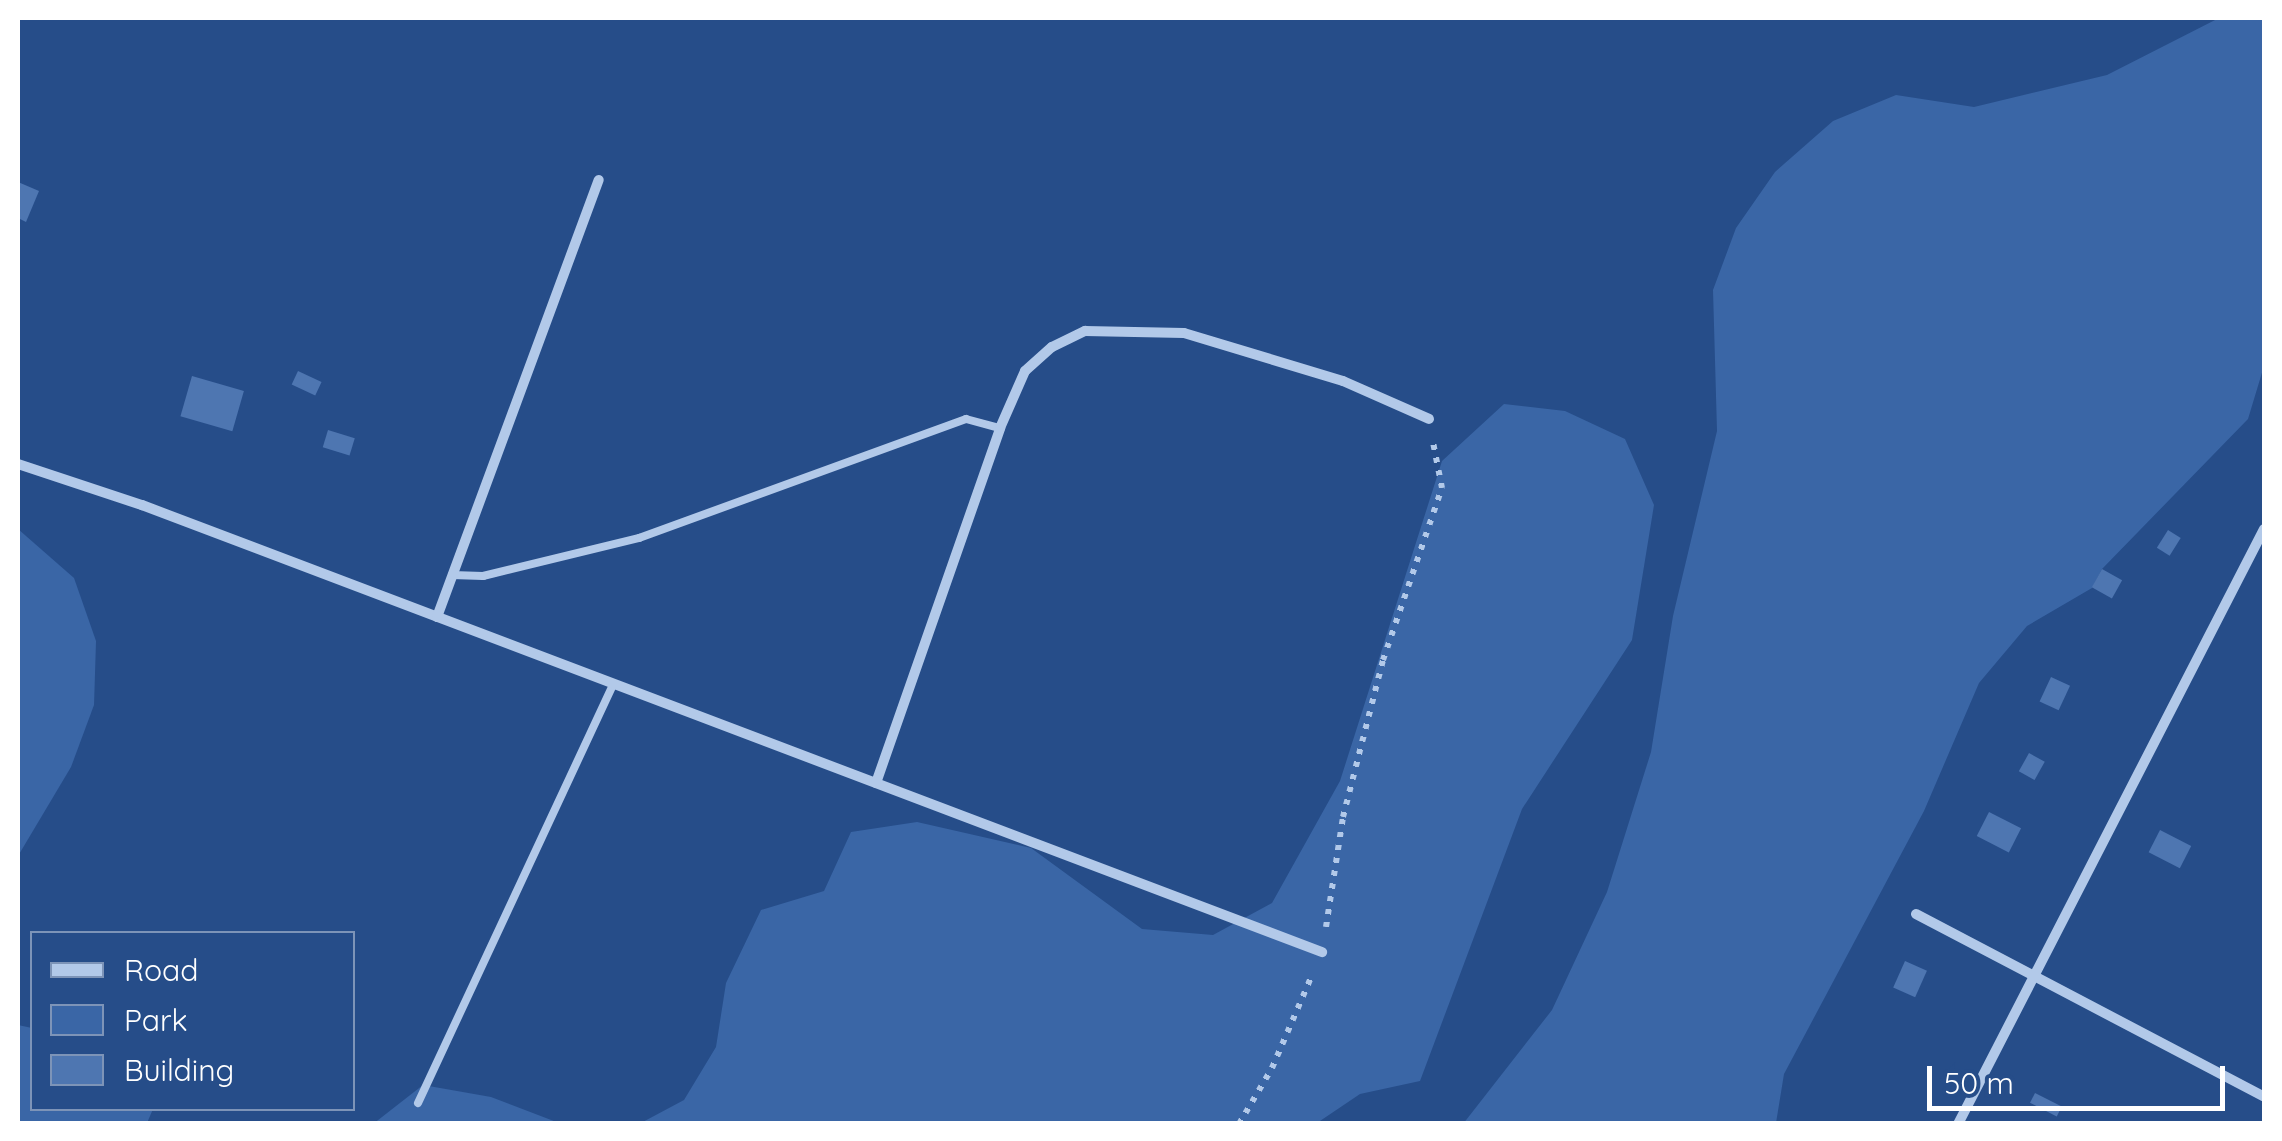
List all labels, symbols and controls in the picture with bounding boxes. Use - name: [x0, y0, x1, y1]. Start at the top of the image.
- legend: [30, 931, 355, 1111]
- text: Road: [124, 951, 198, 989]
- text: Park: [124, 1001, 188, 1039]
- scale bar: [1932, 1046, 2230, 1108]
- text: Building: [124, 1051, 234, 1089]
- text: 50 m: [1944, 1064, 2014, 1102]

